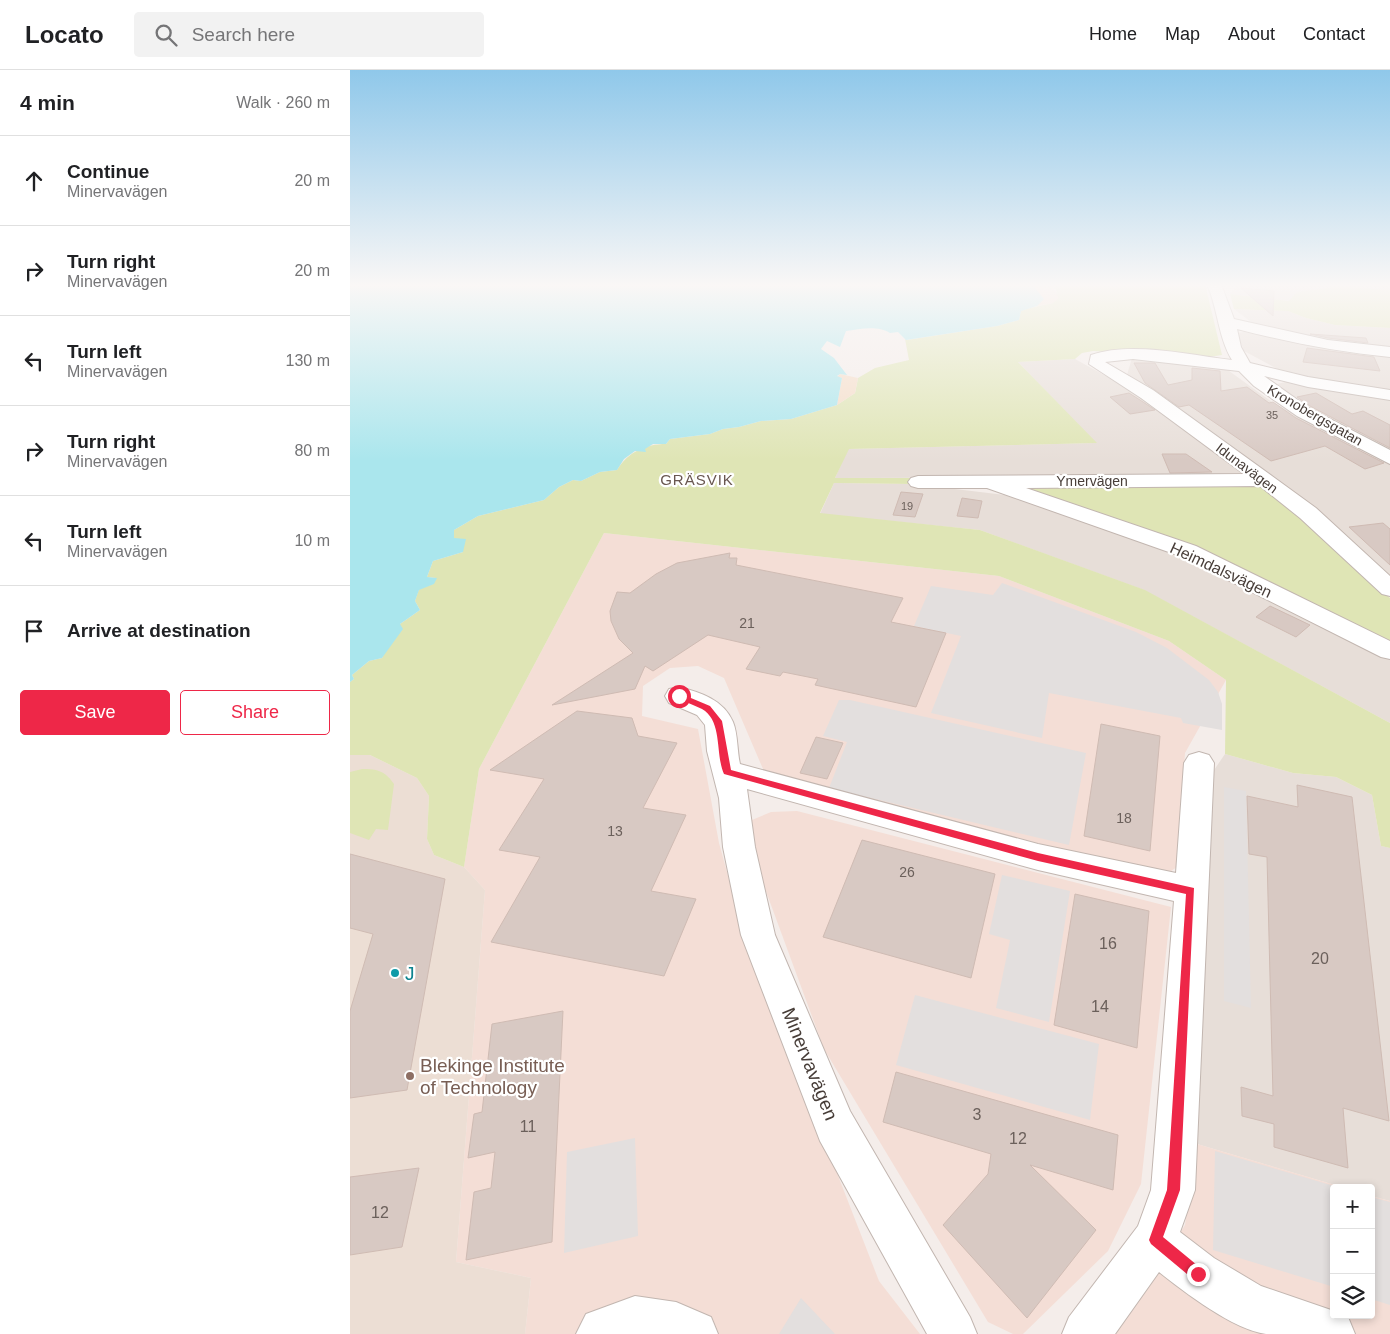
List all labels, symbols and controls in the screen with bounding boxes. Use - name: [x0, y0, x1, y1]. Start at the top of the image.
- search box: [134, 12, 484, 57]
- text: Locato: [25, 21, 104, 48]
- icon: search: [152, 21, 180, 49]
- text: Search here: [192, 24, 295, 45]
- text: Home: [1089, 24, 1137, 44]
- text: Map: [1165, 24, 1200, 44]
- text: About: [1228, 24, 1275, 44]
- text: Contact: [1303, 24, 1365, 44]
- text: 4 min: [20, 91, 75, 114]
- text: Walk · 260 m: [236, 94, 330, 111]
- text: Continue: [67, 161, 149, 182]
- icon: ahead: [20, 167, 48, 195]
- text: 20 m: [294, 172, 330, 189]
- text: Minervavägen: [67, 183, 168, 200]
- text: Turn right: [67, 251, 155, 272]
- icon: right: [20, 257, 48, 285]
- text: 20 m: [294, 262, 330, 279]
- text: Minervavägen: [67, 273, 168, 290]
- text: Turn left: [67, 341, 142, 362]
- icon: left: [20, 347, 48, 375]
- text: 130 m: [286, 352, 330, 369]
- text: Minervavägen: [67, 363, 168, 380]
- street label: Kronobergsgatan: [1264, 381, 1366, 449]
- house number: 35: [1266, 409, 1278, 421]
- text: Turn right: [67, 431, 155, 452]
- icon: right: [20, 437, 48, 465]
- street label: Idunavägen: [1213, 440, 1281, 496]
- text: 80 m: [294, 442, 330, 459]
- text: Minervavägen: [67, 453, 168, 470]
- district label: GRÄSVIK: [660, 471, 734, 488]
- street label: Ymervägen: [1056, 473, 1128, 489]
- house number: 19: [901, 500, 913, 512]
- text: Turn left: [67, 521, 142, 542]
- icon: left: [20, 527, 48, 555]
- text: 10 m: [294, 532, 330, 549]
- street label: Heimdalsvägen: [1167, 539, 1275, 601]
- text: Minervavägen: [67, 543, 168, 560]
- house number: 21: [739, 615, 755, 631]
- icon: arrive: [20, 617, 48, 645]
- text: Arrive at destination: [67, 620, 251, 641]
- route start: [668, 685, 691, 708]
- button: Save: [20, 690, 170, 735]
- button: Share: [180, 690, 330, 735]
- house number: 18: [1116, 810, 1132, 826]
- house number: 13: [607, 823, 623, 839]
- house number: 26: [899, 864, 915, 880]
- house number: 16: [1099, 935, 1117, 952]
- house number: 20: [1311, 950, 1329, 967]
- place label: J: [405, 963, 415, 984]
- marker: J: [389, 967, 401, 979]
- house number: 14: [1091, 998, 1109, 1015]
- street label: Minervavägen: [778, 1005, 842, 1123]
- place label: Blekinge Institute of Technology: [420, 1055, 565, 1098]
- marker: Blekinge Institute of Technology: [404, 1070, 416, 1082]
- house number: 3: [973, 1106, 982, 1123]
- house number: 11: [520, 1118, 536, 1135]
- house number: 12: [1009, 1130, 1027, 1147]
- map controls: [1330, 1184, 1375, 1319]
- button: +: [1330, 1184, 1375, 1229]
- house number: 12: [371, 1204, 389, 1221]
- button: −: [1330, 1229, 1375, 1274]
- route end: [1187, 1263, 1210, 1286]
- button: layers: [1330, 1274, 1375, 1319]

